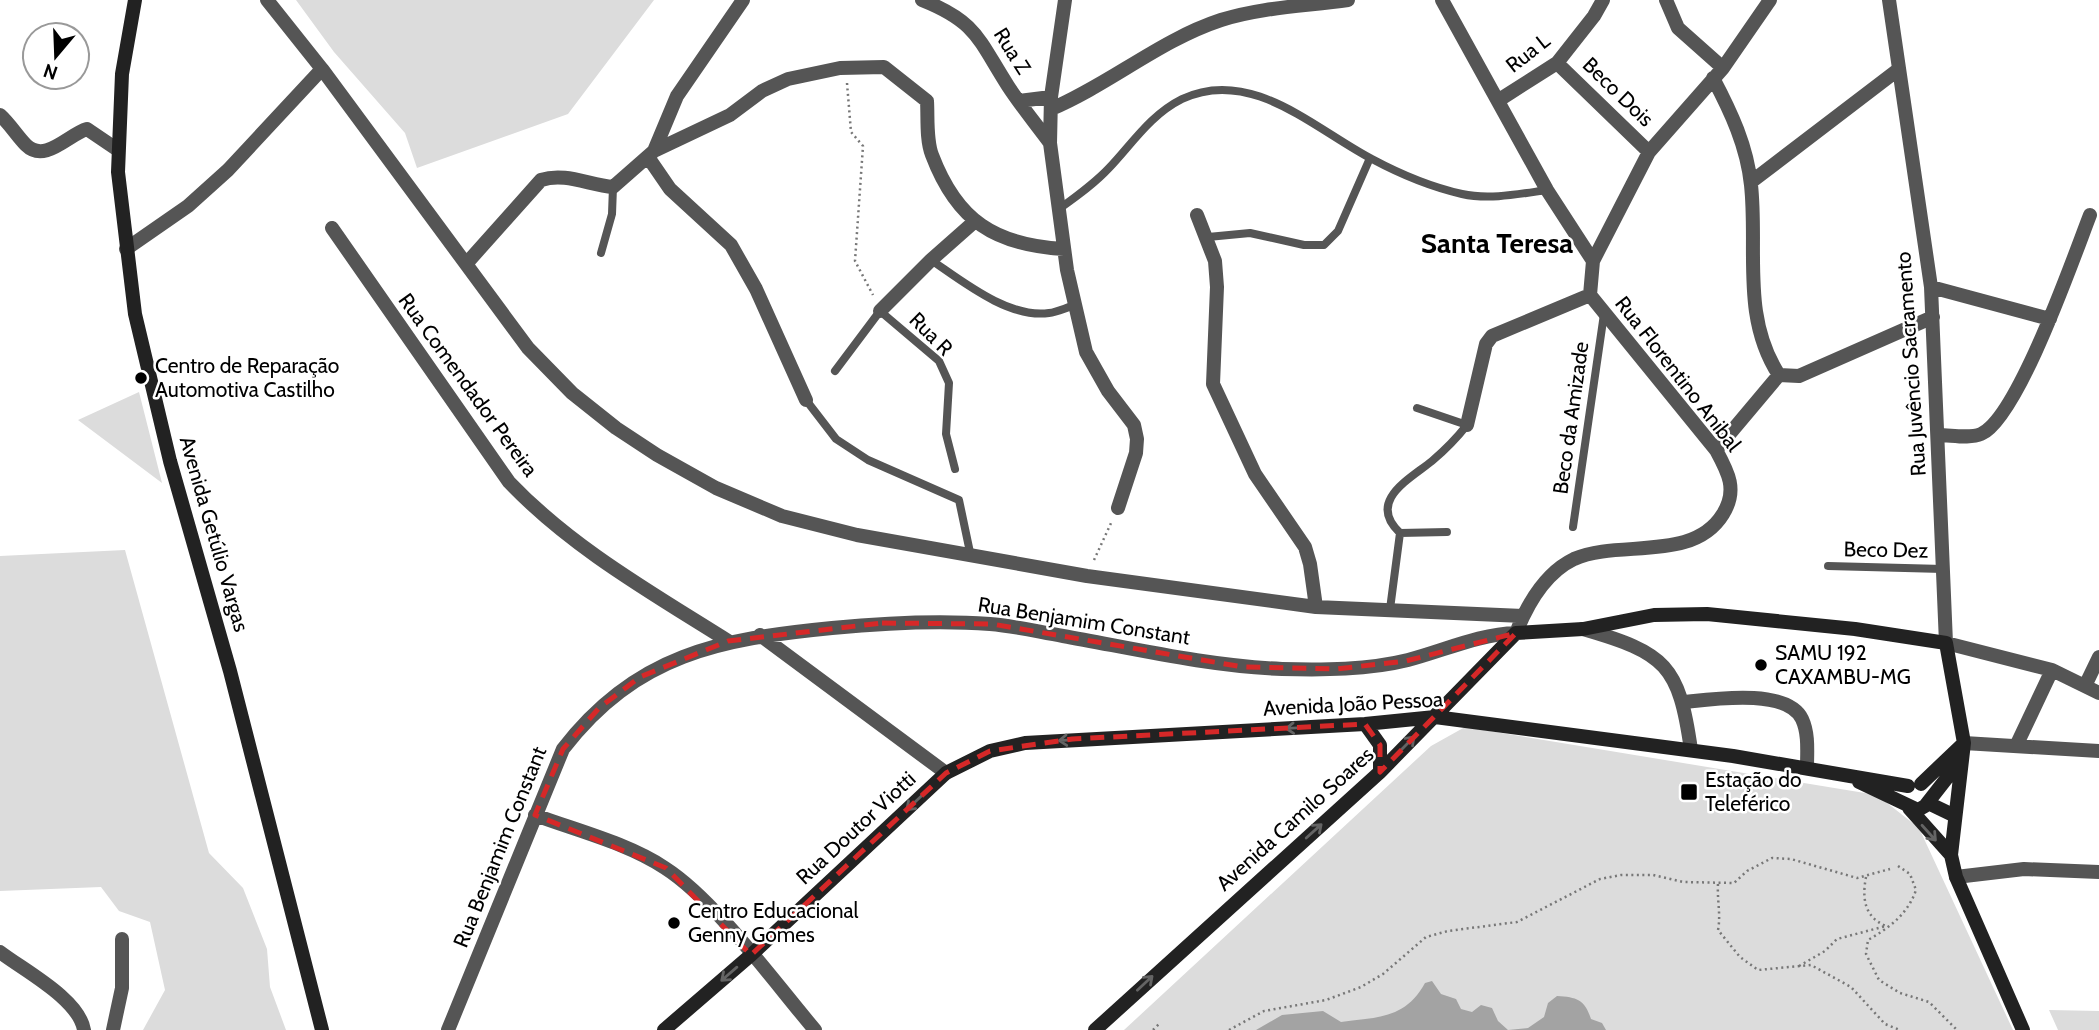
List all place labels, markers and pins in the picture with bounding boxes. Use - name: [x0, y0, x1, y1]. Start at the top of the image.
- place label: Centro de Reparação Automotiva Castilho: [155, 353, 339, 402]
- marker: Centro de Reparação Automotiva Castilho: [133, 370, 149, 386]
- place label: SAMU 192 CAXAMBU-MG: [1775, 640, 1911, 689]
- marker: SAMU 192 CAXAMBU-MG: [1753, 657, 1769, 673]
- place label: Estação do Teleférico: [1705, 767, 1801, 816]
- marker: Estação do Teleférico: [1679, 782, 1699, 802]
- place label: Centro Educacional Genny Gomes: [688, 898, 859, 947]
- marker: Centro Educacional Genny Gomes: [666, 915, 682, 931]

